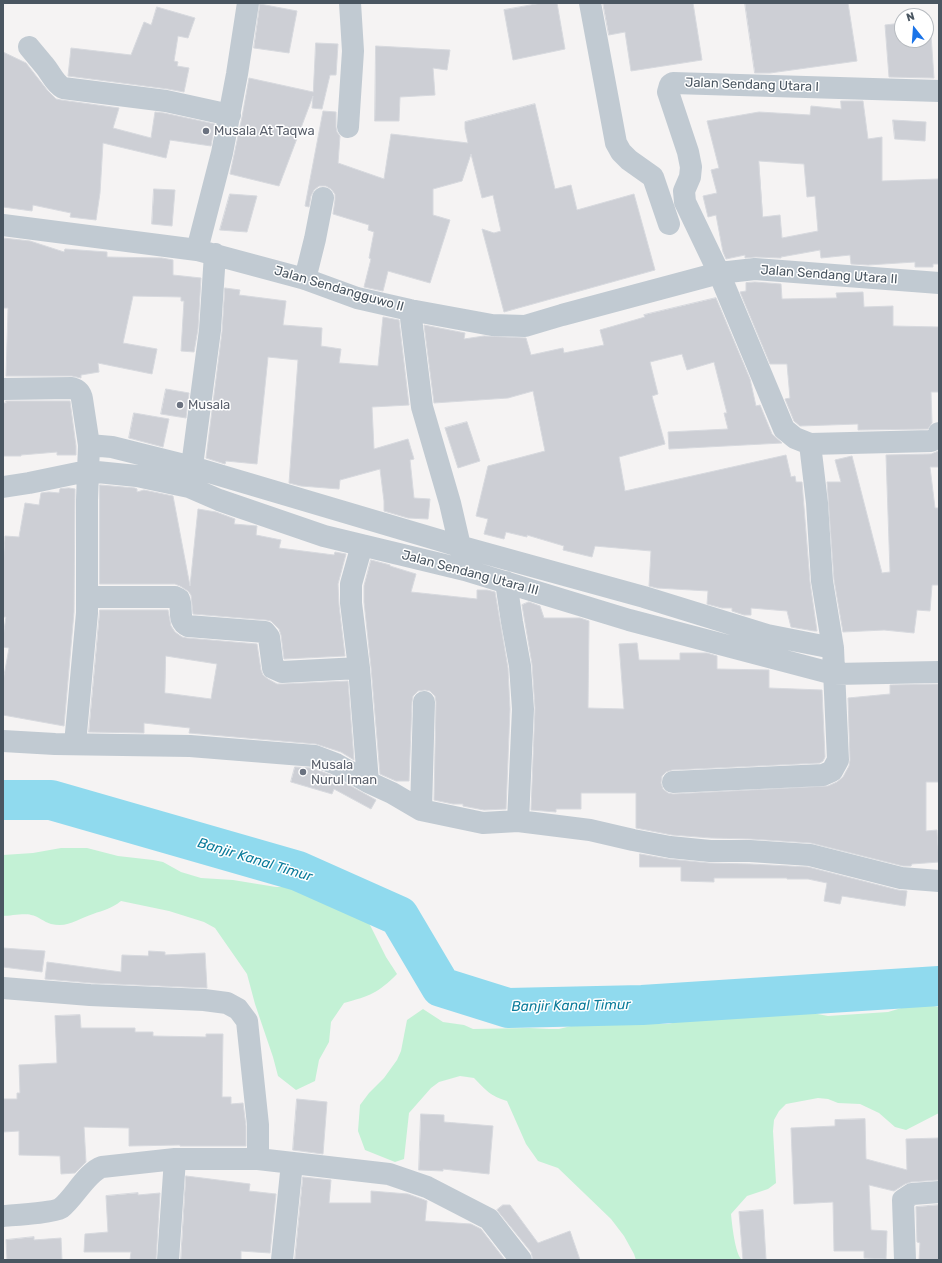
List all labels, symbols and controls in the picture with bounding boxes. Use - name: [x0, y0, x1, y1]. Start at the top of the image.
- north arrow: [894, 8, 934, 48]
- text: N: [905, 10, 916, 24]
- street label: Jalan Sendang Utara I: [685, 75, 819, 95]
- place label: Musala At Taqwa: [214, 123, 315, 139]
- marker: Musala At Taqwa: [201, 126, 211, 136]
- street label: Jalan Sendang Utara II: [760, 262, 898, 288]
- street label: Jalan Sendangguwo II: [272, 263, 406, 315]
- place label: Musala: [188, 397, 230, 413]
- marker: Musala: [175, 400, 185, 410]
- street label: Jalan Sendang Utara III: [400, 547, 540, 599]
- place label: Musala Nurul Iman: [311, 757, 377, 788]
- marker: Musala Nurul Iman: [298, 767, 308, 777]
- water label: Banjir Kanal Timur: [195, 835, 315, 885]
- water label: Banjir Kanal Timur: [511, 997, 631, 1015]

